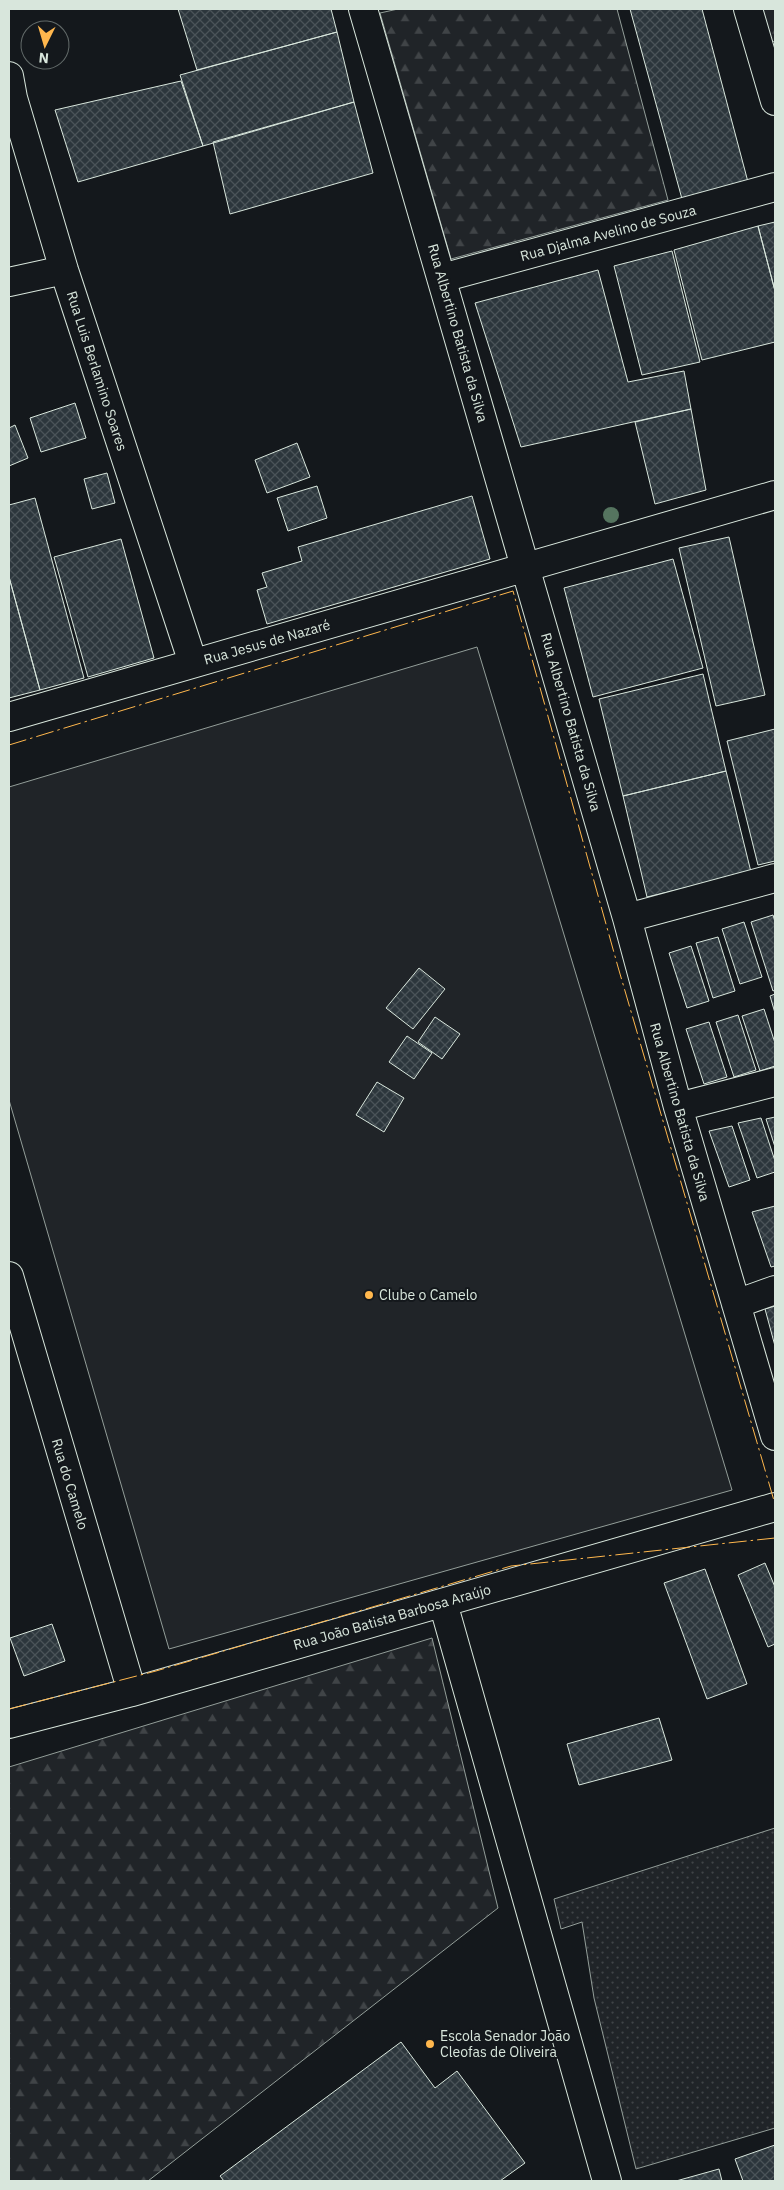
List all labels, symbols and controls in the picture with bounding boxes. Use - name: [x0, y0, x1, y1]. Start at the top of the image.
- north arrow: [20, 20, 70, 70]
- text: N: [38, 49, 50, 67]
- street label: Rua Djalma Avelino de Souza: [518, 201, 698, 265]
- street label: Rua Albertino Batista da Silva: [424, 242, 492, 425]
- street label: Rua Luis Berlamino Soares: [63, 289, 131, 453]
- street label: Rua Jesus de Nazaré: [202, 615, 333, 669]
- street label: Rua Albertino Batista da Silva: [537, 631, 605, 814]
- street label: Rua Albertino Batista da Silva: [646, 1021, 714, 1204]
- place label: Clube o Camelo: [379, 1286, 478, 1304]
- marker: Clube o Camelo: [363, 1289, 375, 1301]
- street label: Rua do Camelo: [48, 1436, 92, 1532]
- street label: Rua João Batista Barbosa Araújo: [291, 1580, 493, 1654]
- place label: Escola Senador João Cleofas de Oliveira: [440, 2027, 570, 2061]
- marker: Escola Senador João Cleofas de Oliveira: [424, 2038, 436, 2050]

